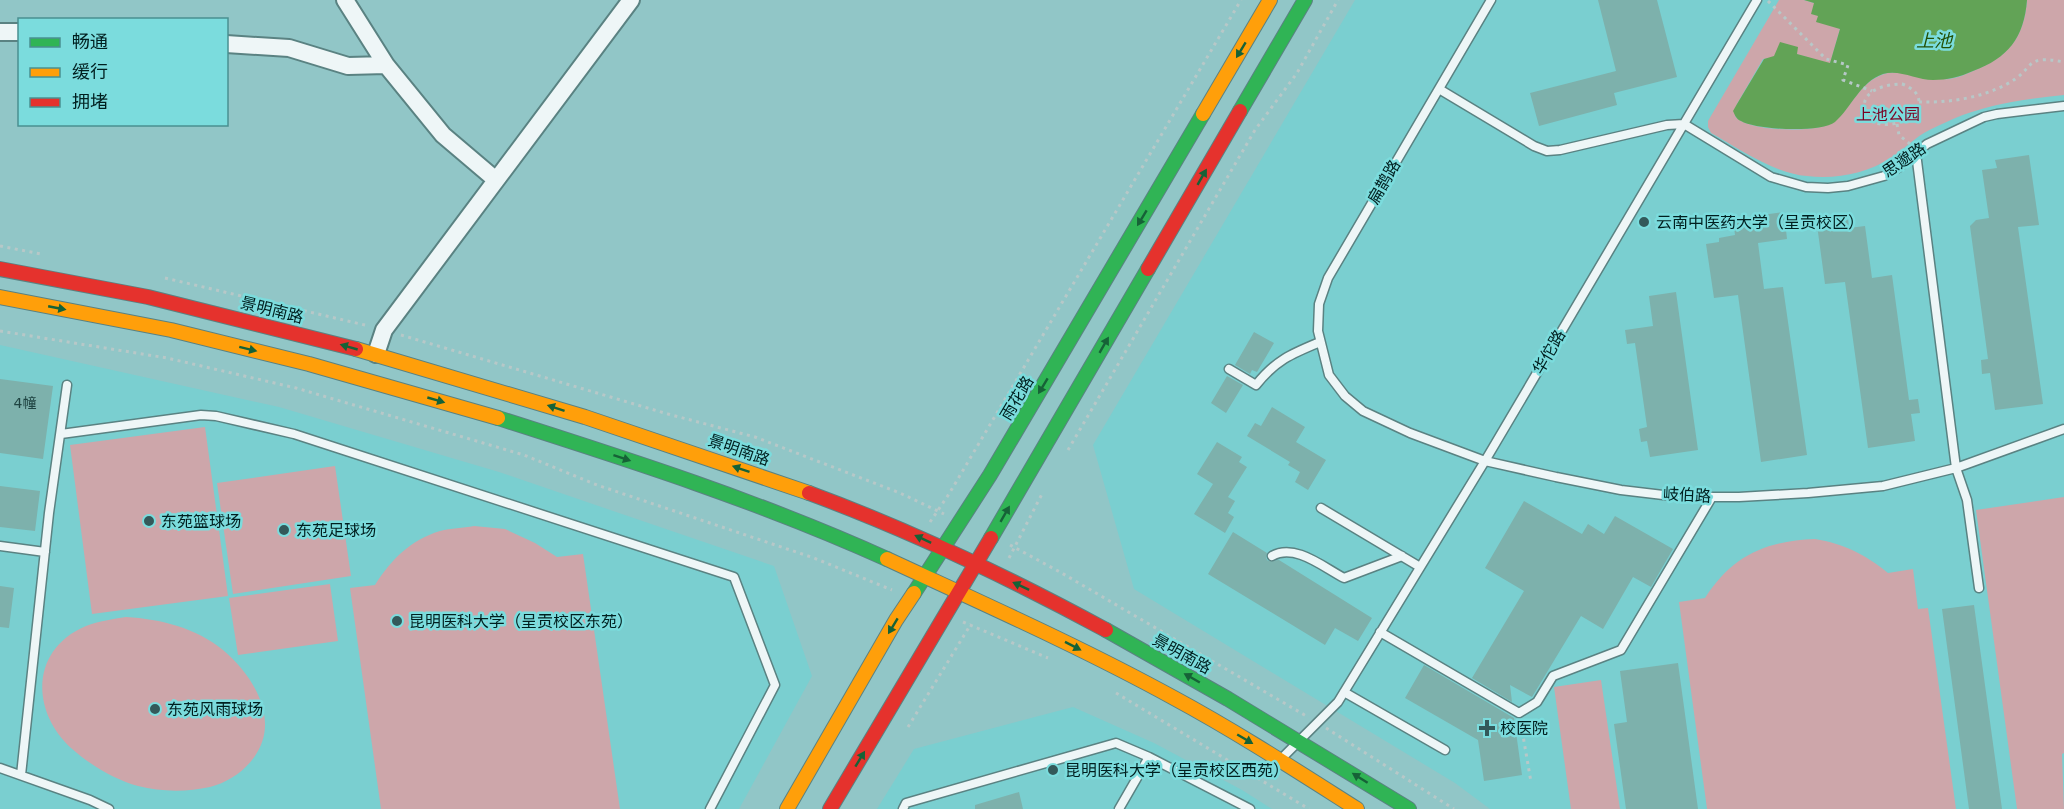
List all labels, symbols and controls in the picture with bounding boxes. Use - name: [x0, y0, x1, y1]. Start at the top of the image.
- legend: [18, 18, 228, 126]
- water label: 上池: [1916, 30, 1954, 51]
- text: 畅通: [72, 31, 108, 52]
- one-way arrow: [1235, 42, 1246, 58]
- text: 缓行: [72, 61, 108, 82]
- text: 拥堵: [72, 91, 108, 112]
- park label: 上池公园: [1856, 105, 1920, 124]
- street label: 思邈路: [1879, 139, 1929, 181]
- street label: 扁鹊路: [1364, 156, 1404, 208]
- one-way arrow: [1197, 168, 1207, 185]
- one-way arrow: [1136, 210, 1147, 226]
- place label: 云南中医药大学（呈贡校区）: [1656, 213, 1864, 232]
- marker: 云南中医药大学（呈贡校区）: [1637, 215, 1651, 229]
- street label: 景明南路: [239, 293, 305, 327]
- one-way arrow: [48, 304, 67, 313]
- street label: 华佗路: [1529, 326, 1569, 378]
- one-way arrow: [1098, 337, 1109, 353]
- one-way arrow: [340, 342, 358, 351]
- one-way arrow: [239, 345, 257, 355]
- street label: 雨花路: [996, 373, 1038, 423]
- one-way arrow: [1037, 378, 1048, 394]
- house number: 4幢: [14, 395, 36, 411]
- one-way arrow: [427, 396, 445, 405]
- one-way arrow: [547, 402, 565, 412]
- street label: 景明南路: [706, 431, 772, 469]
- one-way arrow: [614, 454, 632, 463]
- one-way arrow: [732, 463, 750, 473]
- street label: 岐伯路: [1663, 484, 1711, 506]
- one-way arrow: [1000, 506, 1011, 522]
- place label: 东苑篮球场: [161, 512, 241, 531]
- marker: 东苑篮球场: [142, 514, 156, 528]
- place label: 东苑足球场: [296, 521, 376, 540]
- marker: 东苑足球场: [277, 523, 291, 537]
- one-way arrow: [914, 535, 931, 544]
- one-way arrow: [1012, 581, 1029, 590]
- place label: 昆明医科大学（呈贡校区东苑）: [409, 612, 633, 631]
- marker: 昆明医科大学（呈贡校区东苑）: [390, 614, 404, 628]
- one-way arrow: [887, 618, 898, 634]
- street label: 景明南路: [1149, 630, 1215, 678]
- one-way arrow: [1064, 641, 1082, 651]
- one-way arrow: [1183, 673, 1200, 683]
- place label: 东苑风雨球场: [167, 700, 263, 719]
- marker: 东苑风雨球场: [148, 702, 162, 716]
- marker: 校医院: [1478, 719, 1496, 737]
- place label: 校医院: [1500, 719, 1548, 738]
- one-way arrow: [1236, 734, 1253, 744]
- one-way arrow: [855, 751, 866, 767]
- place label: 昆明医科大学（呈贡校区西苑）: [1065, 761, 1289, 780]
- marker: 昆明医科大学（呈贡校区西苑）: [1046, 763, 1060, 777]
- one-way arrow: [1352, 772, 1368, 783]

